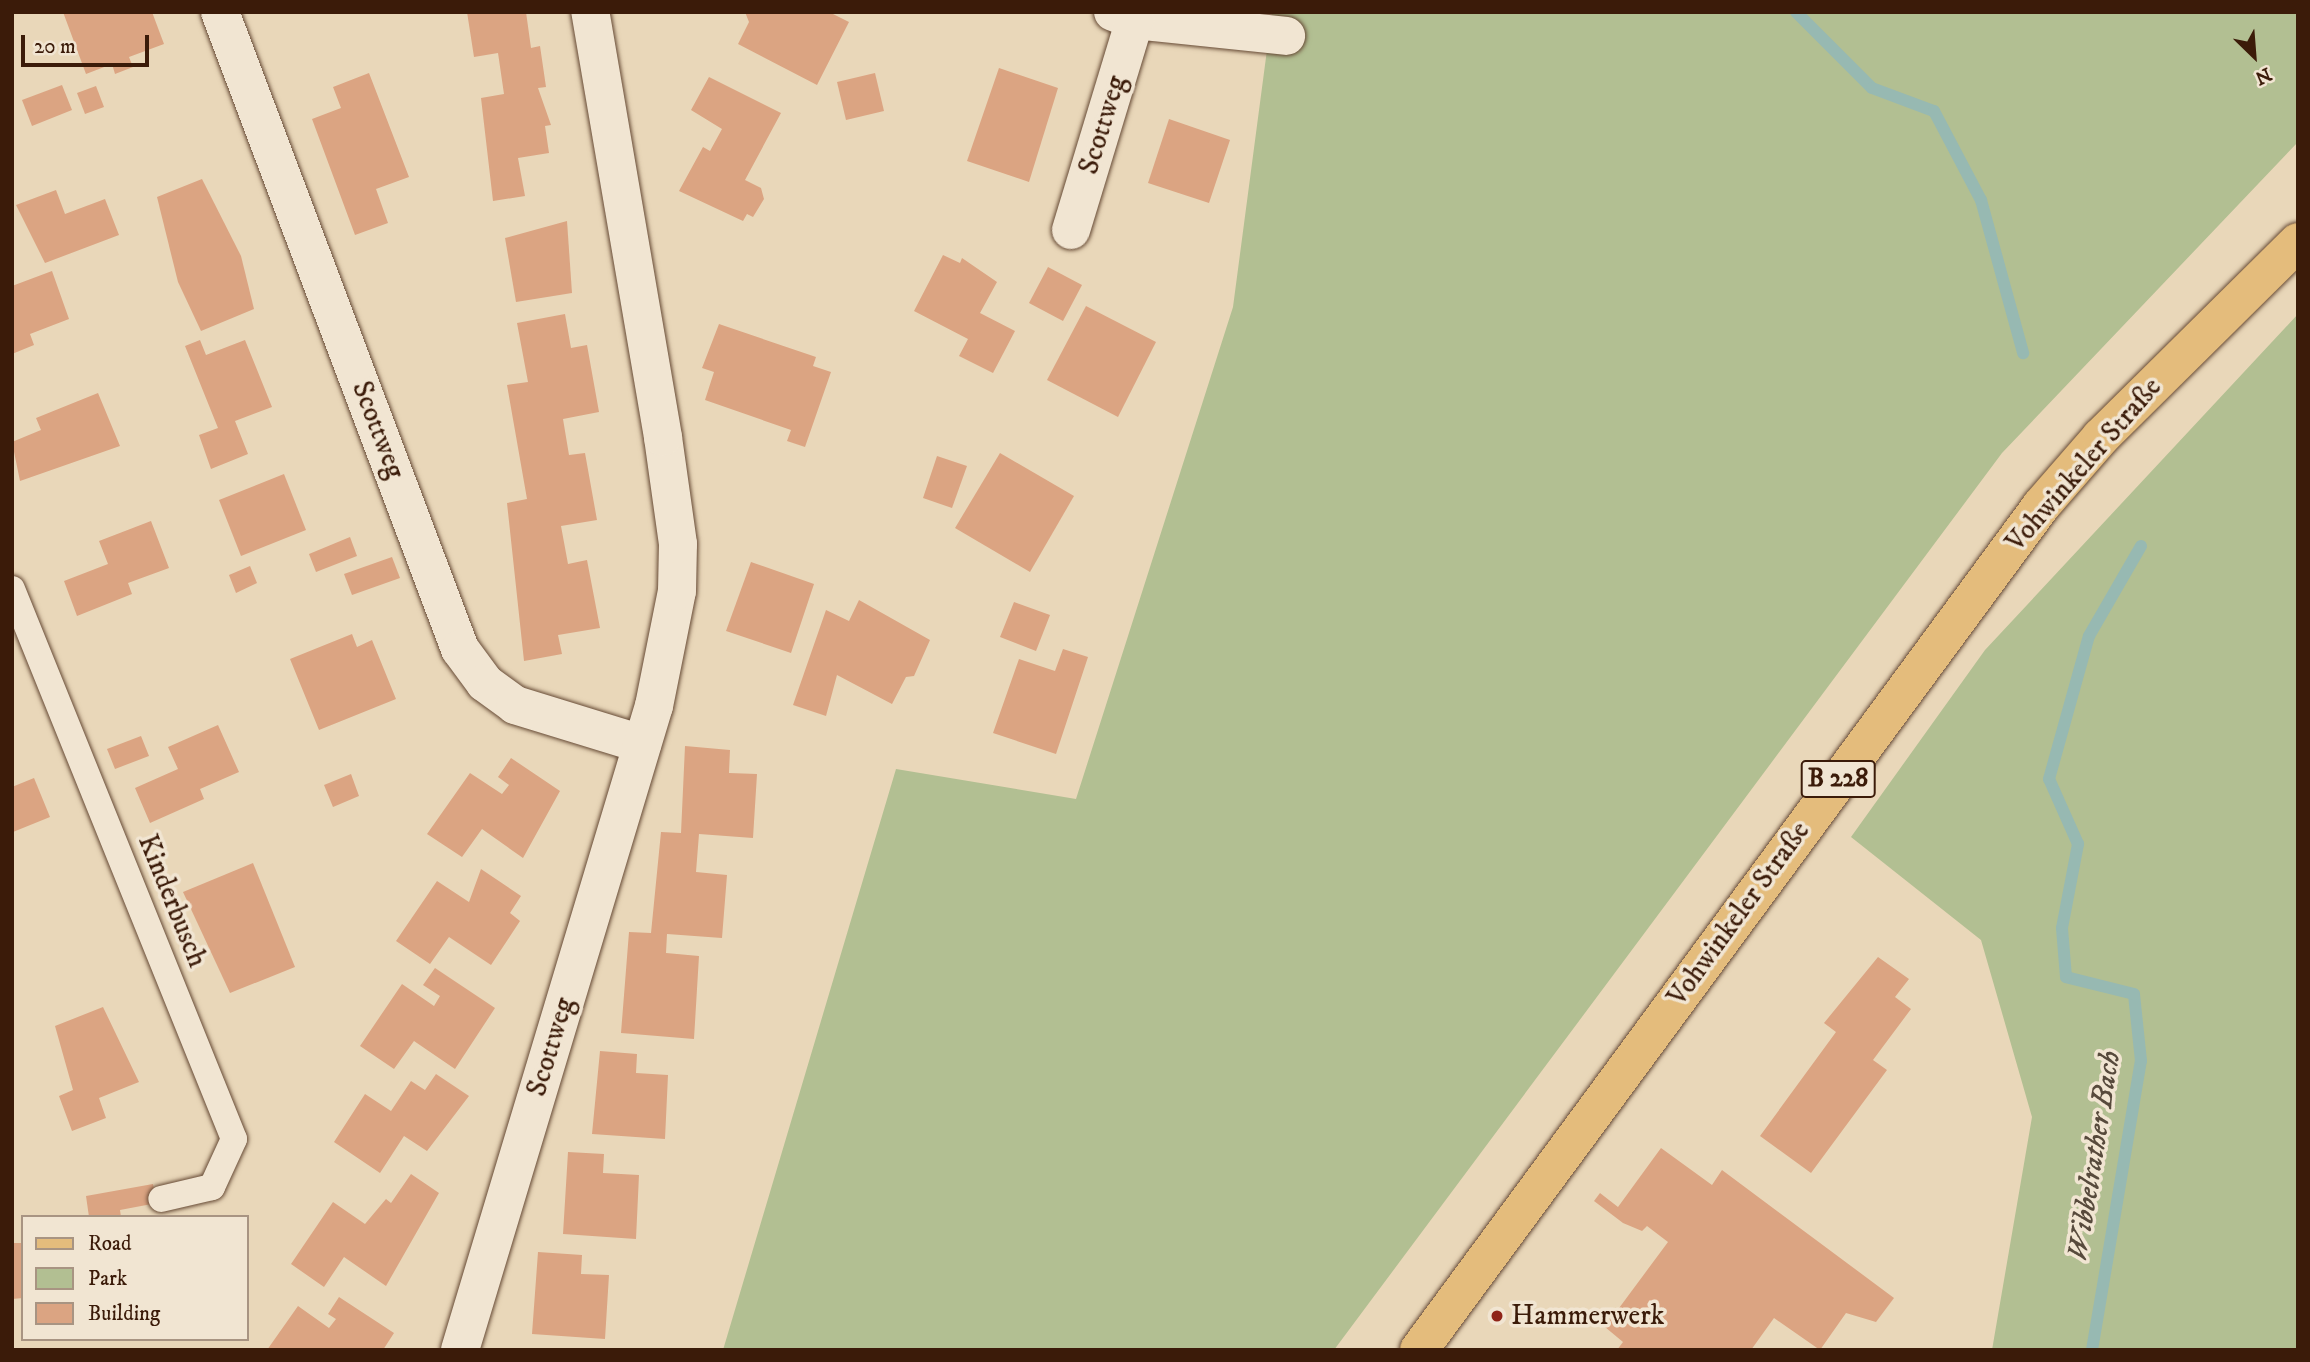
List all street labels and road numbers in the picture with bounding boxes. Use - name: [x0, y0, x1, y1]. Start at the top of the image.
- street label: Scottweg: [1072, 72, 1134, 178]
- street label: Vohwinkeler Straße: [1999, 371, 2169, 559]
- street label: Scottweg: [344, 377, 412, 483]
- road number: B 228: [1800, 757, 1876, 802]
- street label: Vohwinkeler Straße: [1661, 815, 1817, 1013]
- street label: Kinderbusch: [130, 830, 214, 972]
- street label: Scottweg: [520, 994, 582, 1100]

